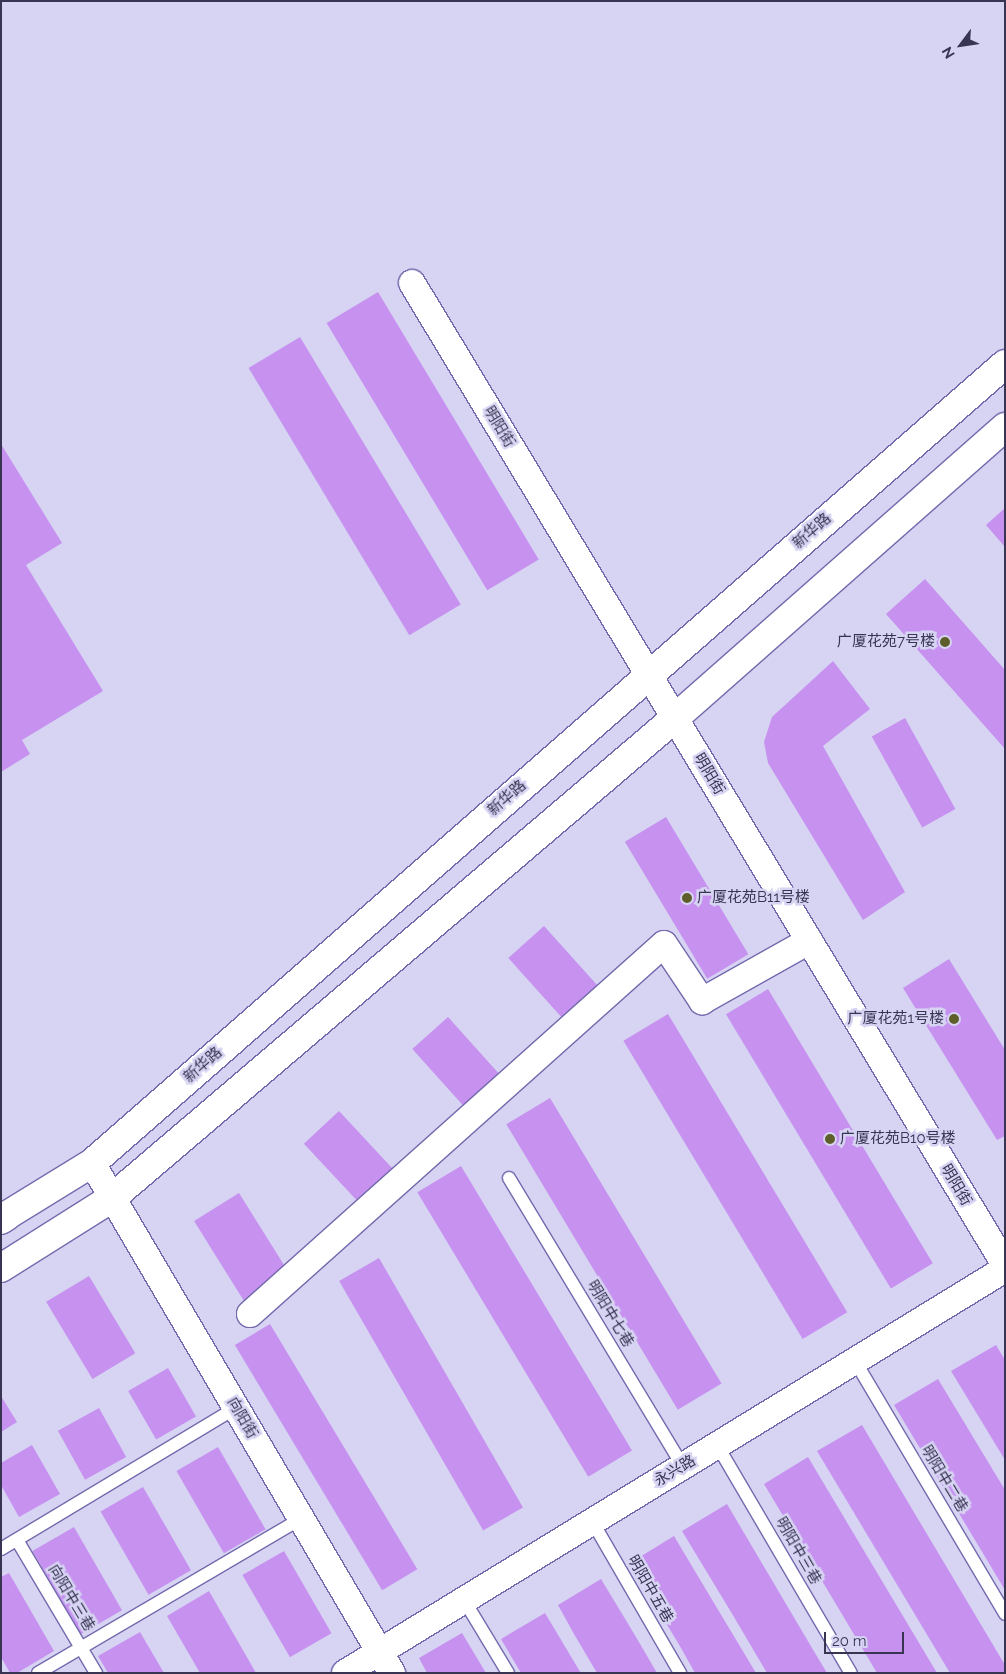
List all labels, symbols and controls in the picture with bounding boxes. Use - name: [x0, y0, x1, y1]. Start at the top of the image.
- north arrow: [936, 20, 986, 70]
- text: N: [939, 44, 958, 61]
- street label: 明阳街: [480, 403, 518, 451]
- street label: 新华路: [789, 509, 835, 553]
- place label: 广厦花苑7号楼: [837, 633, 935, 651]
- marker: 广厦花苑7号楼: [939, 636, 951, 648]
- street label: 明阳街: [690, 750, 728, 798]
- street label: 新华路: [484, 776, 530, 820]
- place label: 广厦花苑B11号楼: [697, 889, 810, 907]
- marker: 广厦花苑B11号楼: [681, 892, 693, 904]
- place label: 广厦花苑1号楼: [848, 1010, 944, 1028]
- marker: 广厦花苑1号楼: [948, 1013, 960, 1025]
- street label: 新华路: [180, 1043, 226, 1087]
- place label: 广厦花苑B10号楼: [840, 1130, 956, 1148]
- marker: 广厦花苑B10号楼: [824, 1133, 836, 1145]
- street label: 明阳街: [937, 1161, 975, 1209]
- street label: 明阳中七巷: [583, 1277, 637, 1351]
- street label: 向阳街: [223, 1394, 261, 1442]
- street label: 明阳中二巷: [917, 1442, 971, 1516]
- street label: 永兴路: [651, 1452, 699, 1490]
- street label: 明阳中三巷: [771, 1514, 825, 1588]
- street label: 明阳中五巷: [623, 1552, 677, 1626]
- street label: 向阳中三巷: [44, 1561, 98, 1635]
- scale bar: [826, 1622, 906, 1654]
- text: 20 m: [832, 1632, 867, 1650]

